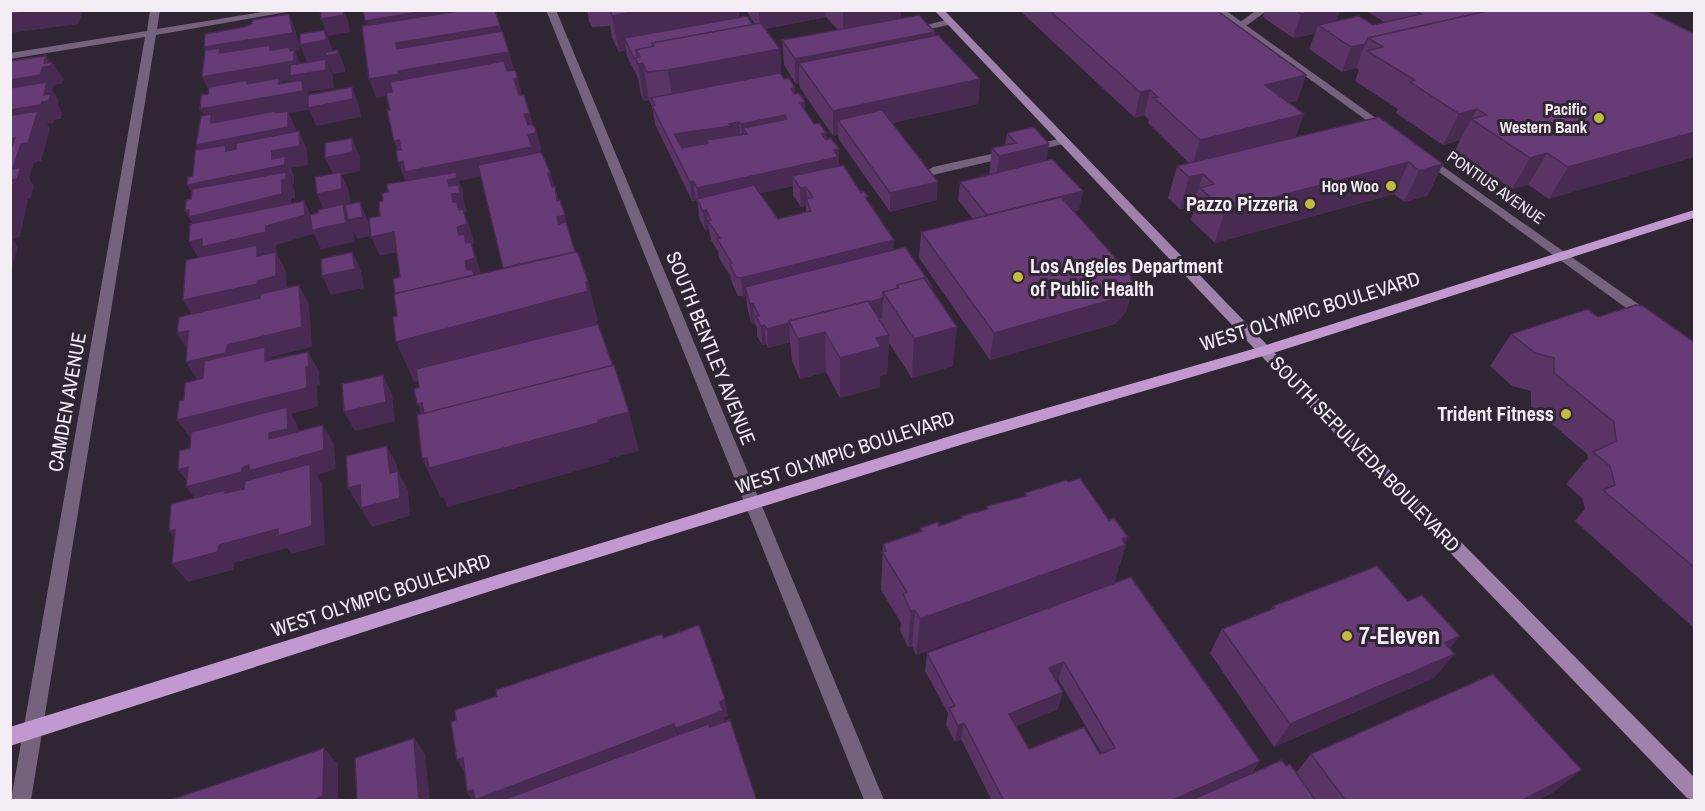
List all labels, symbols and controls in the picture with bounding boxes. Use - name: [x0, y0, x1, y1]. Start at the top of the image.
- place label: Pacific Western Bank: [1500, 98, 1588, 138]
- marker: Pacific Western Bank: [1592, 111, 1606, 125]
- street label: PONTIUS AVENUE: [1443, 145, 1549, 229]
- place label: Hop Woo: [1322, 175, 1379, 197]
- marker: Hop Woo: [1384, 179, 1398, 193]
- place label: Pazzo Pizzeria: [1186, 190, 1298, 217]
- marker: Pazzo Pizzeria: [1303, 197, 1317, 211]
- street label: SOUTH BENTLEY AVENUE: [660, 247, 763, 449]
- place label: Los Angeles Department of Public Health: [1030, 252, 1223, 302]
- street label: WEST OLYMPIC BOULEVARD: [1196, 264, 1423, 357]
- marker: Los Angeles Department of Public Health: [1011, 270, 1025, 284]
- street label: CAMDEN AVENUE: [41, 330, 92, 474]
- street label: SOUTH SEPULVEDA BOULEVARD: [1264, 350, 1466, 558]
- place label: Trident Fitness: [1437, 400, 1554, 427]
- street label: WEST OLYMPIC BOULEVARD: [732, 403, 958, 500]
- marker: Trident Fitness: [1559, 407, 1573, 421]
- street label: WEST OLYMPIC BOULEVARD: [268, 546, 494, 643]
- place label: 7-Eleven: [1359, 619, 1440, 651]
- marker: 7-Eleven: [1340, 629, 1354, 643]

